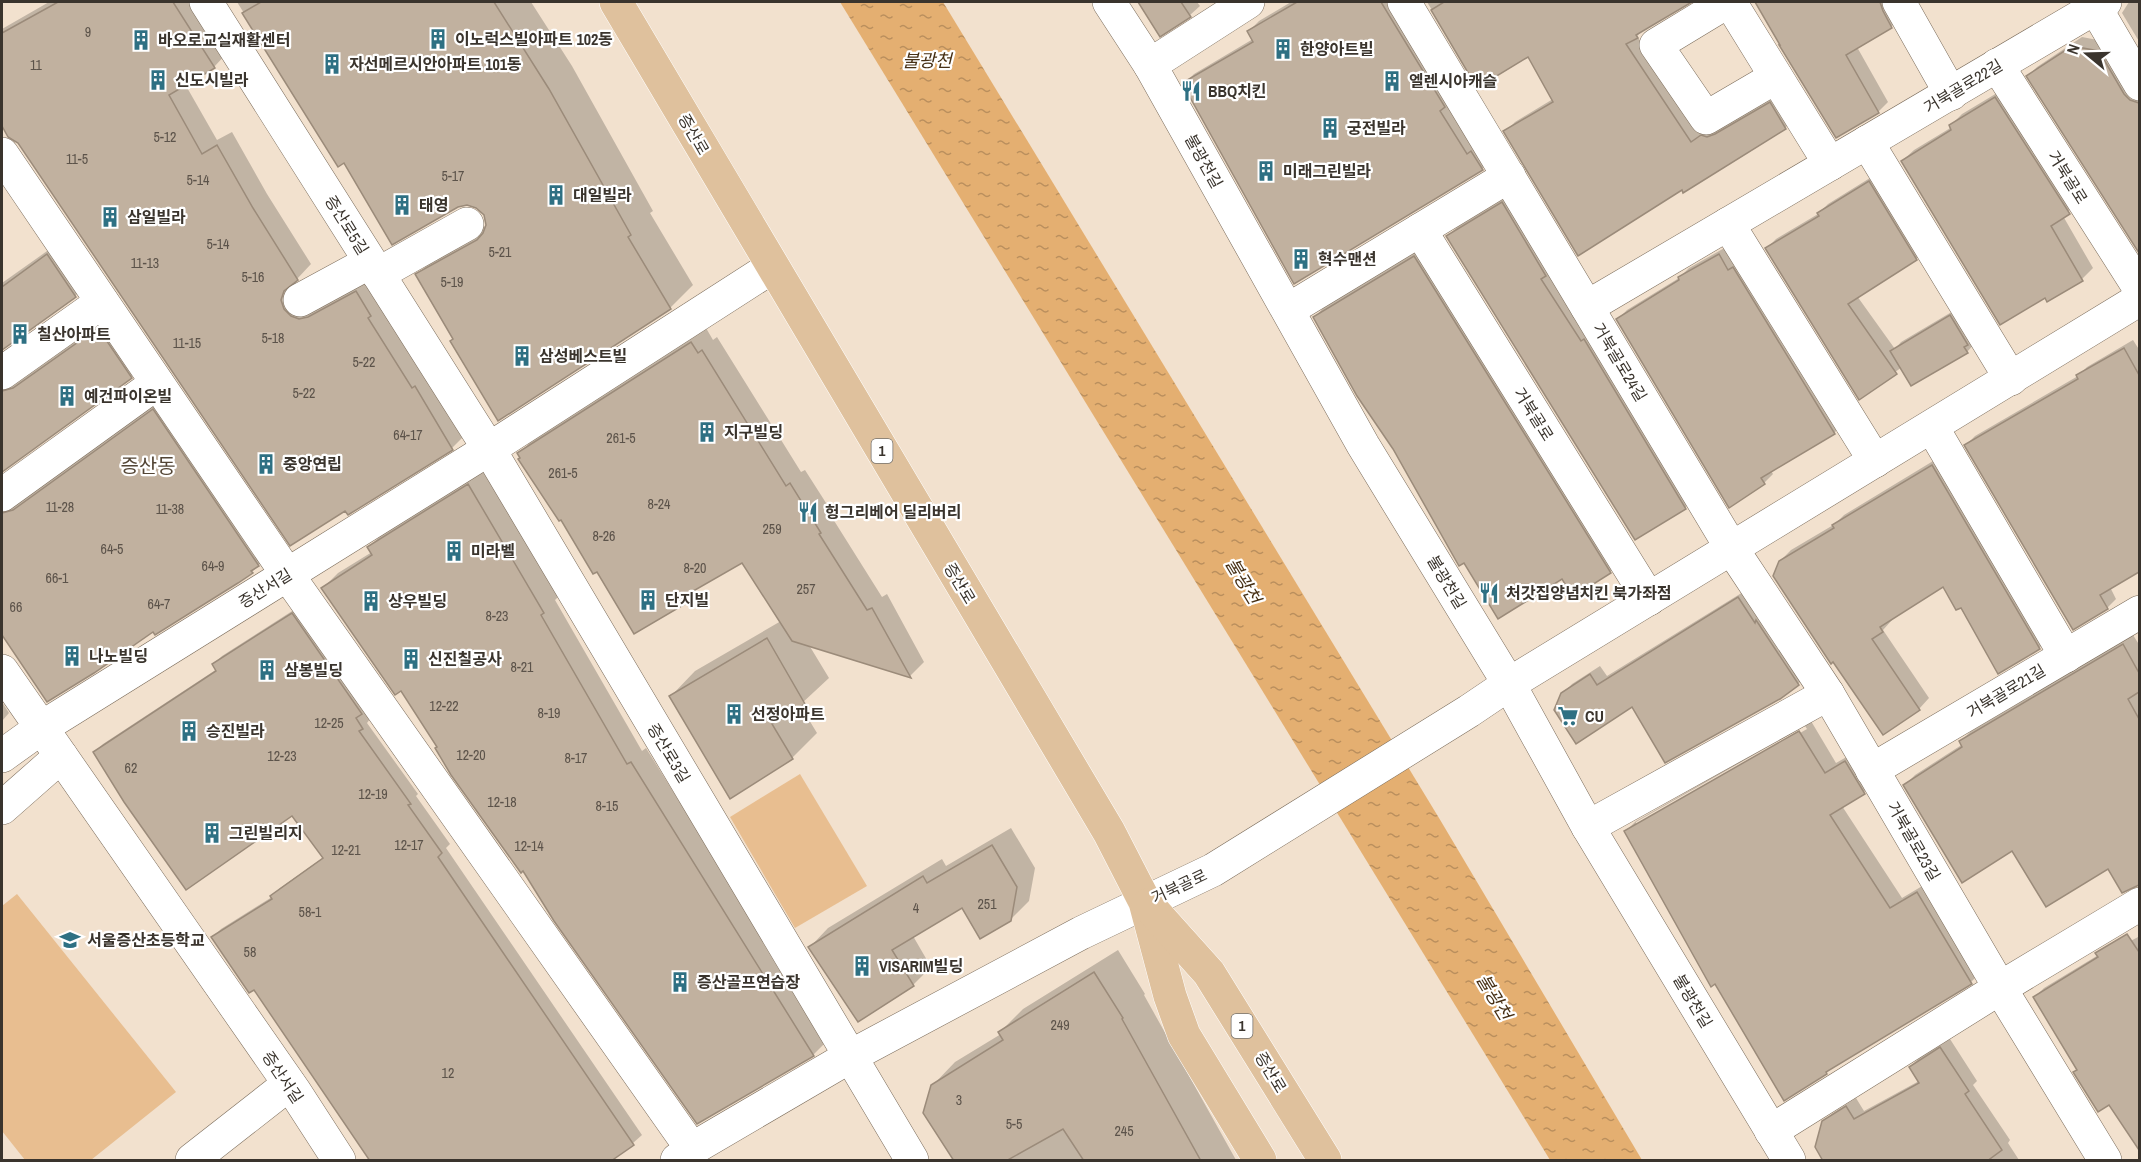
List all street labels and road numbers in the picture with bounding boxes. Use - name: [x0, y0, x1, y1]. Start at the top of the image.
- street label: 거북골로22길: [1920, 54, 2006, 118]
- street label: 증산로: [673, 109, 715, 159]
- street label: 불광천길: [1180, 130, 1228, 192]
- street label: 거북골로: [2043, 146, 2093, 208]
- street label: 증산로5길: [320, 191, 374, 259]
- street label: 거북골로24길: [1588, 319, 1652, 405]
- street label: 거북골로: [1509, 383, 1559, 445]
- road number: 1: [872, 439, 892, 463]
- street label: 불광천길: [1422, 551, 1472, 613]
- street label: 증산로: [939, 558, 981, 608]
- street label: 증산서길: [234, 563, 296, 613]
- street label: 거북골로21길: [1963, 659, 2049, 723]
- street label: 증산로3길: [643, 719, 695, 787]
- street label: 거북골로23길: [1882, 797, 1946, 885]
- street label: 거북골로: [1148, 863, 1211, 908]
- street label: 불광천길: [1668, 970, 1718, 1032]
- road number: 1: [1232, 1014, 1252, 1038]
- street label: 증산서길: [257, 1046, 309, 1108]
- street label: 증산로: [1250, 1047, 1292, 1097]

